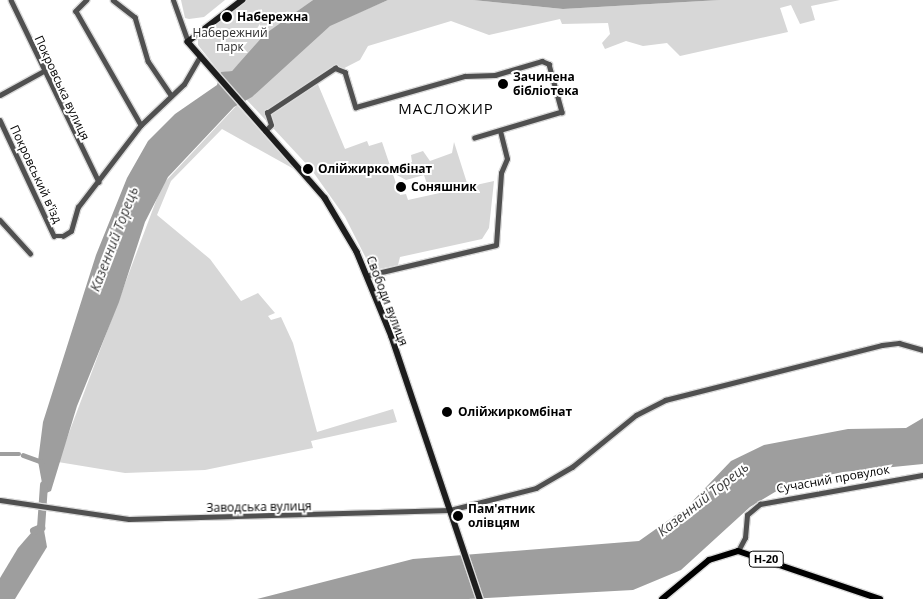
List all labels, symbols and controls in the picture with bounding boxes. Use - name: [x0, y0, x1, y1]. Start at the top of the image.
- place label: Набережна: [237, 10, 308, 24]
- marker: Набережна: [221, 11, 233, 23]
- park label: Набережний парк: [192, 26, 268, 54]
- street label: Покровська вулиця: [31, 33, 93, 143]
- place label: Зачинена бібліотека: [513, 70, 579, 98]
- marker: Зачинена бібліотека: [497, 78, 509, 90]
- district label: МАСЛОЖИР: [397, 100, 495, 118]
- street label: Покровський в'їзд: [7, 123, 65, 225]
- place label: Олійжиркомбінат: [318, 162, 432, 176]
- marker: Олійжиркомбінат: [302, 163, 314, 175]
- place label: Соняшник: [411, 180, 477, 194]
- marker: Соняшник: [395, 181, 407, 193]
- water label: Казенний Торець: [86, 184, 142, 294]
- street label: Свободи вулиця: [363, 254, 411, 348]
- marker: Олійжиркомбiнат: [440, 405, 454, 419]
- place label: Олійжиркомбiнат: [458, 405, 572, 419]
- water label: Казенний Торець: [654, 458, 752, 540]
- street label: Сучасний провулок: [775, 462, 891, 496]
- street label: Заводська вулиця: [206, 499, 312, 515]
- place label: Пам'ятник олівцям: [468, 502, 535, 530]
- marker: Пам'ятник олівцям: [452, 510, 464, 522]
- road number: Н-20: [748, 550, 784, 568]

